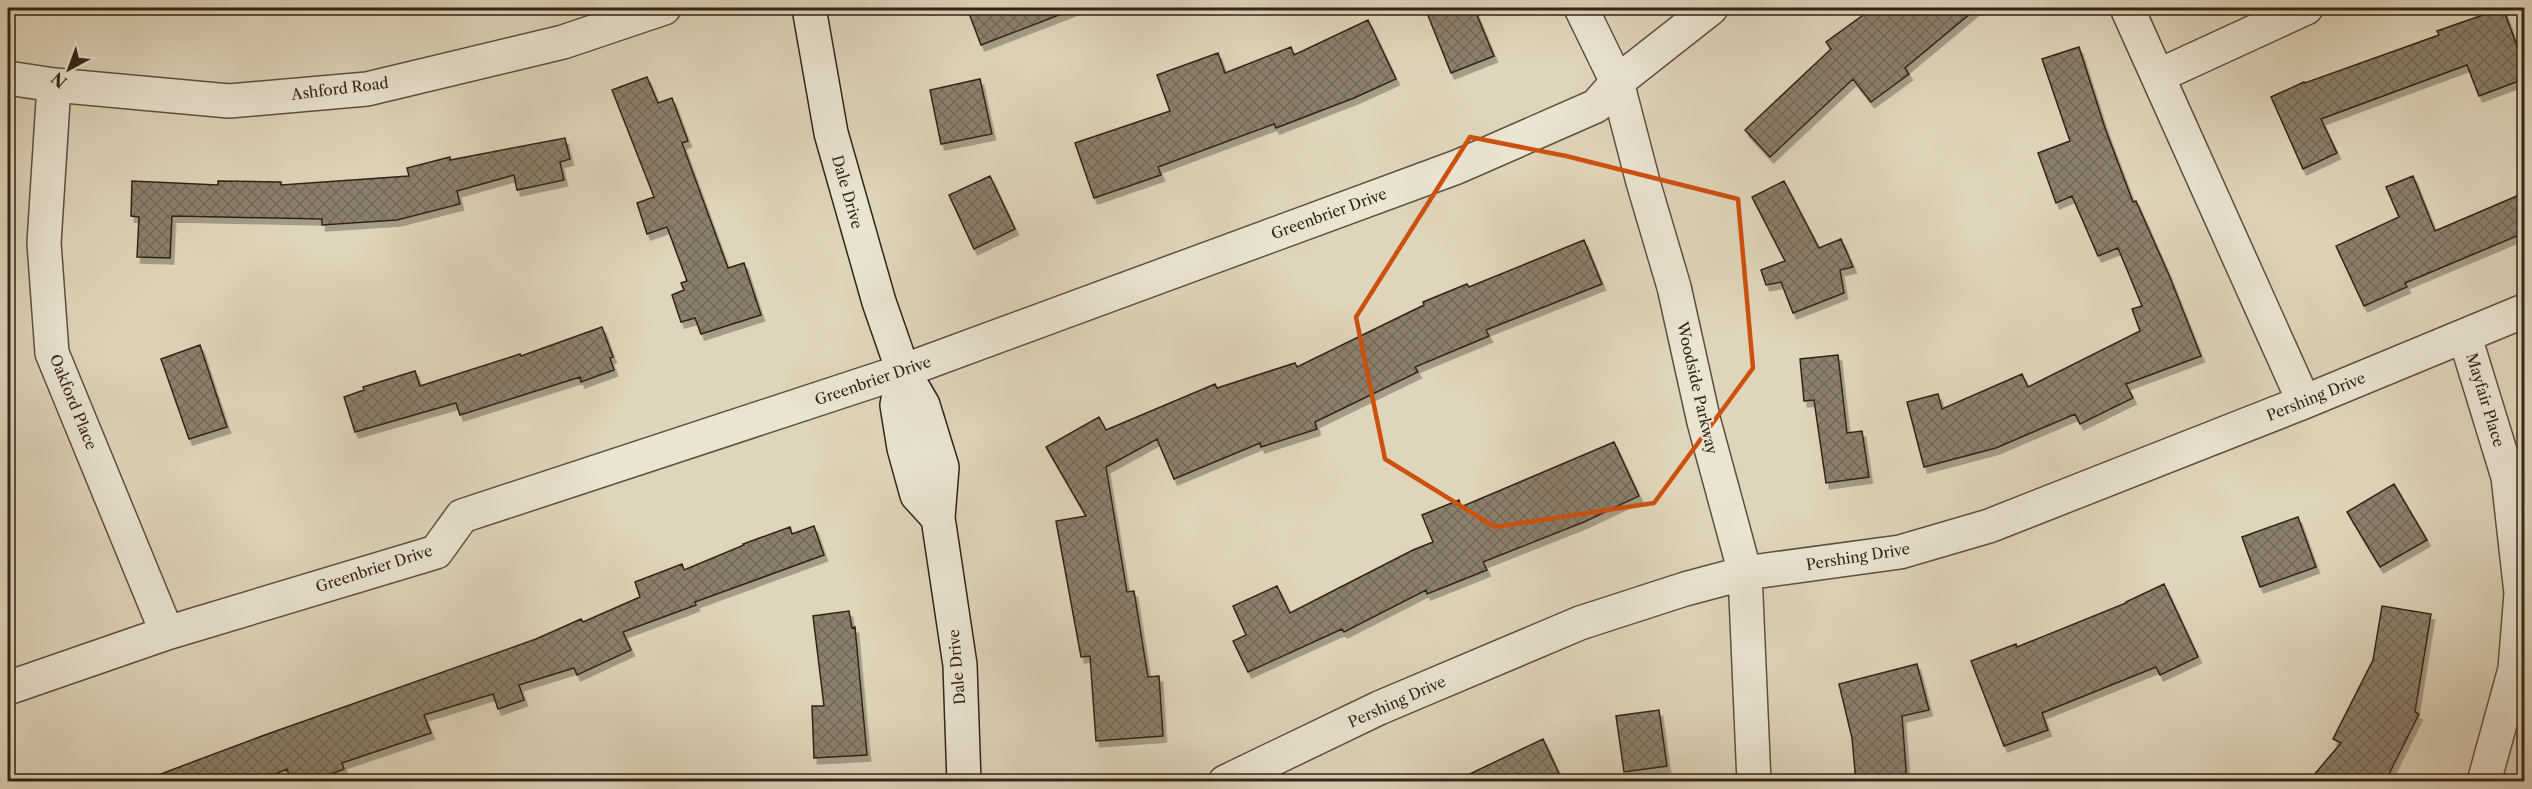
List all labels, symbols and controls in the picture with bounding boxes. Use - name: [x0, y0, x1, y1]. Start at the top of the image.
- north arrow: [39, 39, 99, 99]
- text: N: [47, 68, 71, 92]
- street label: Ashford Road: [289, 73, 390, 104]
- street label: Dale Drive: [828, 153, 867, 231]
- street label: Greenbrier Drive: [1268, 184, 1389, 243]
- street label: Woodside Parkway: [1673, 319, 1722, 457]
- street label: Oakford Place: [46, 351, 101, 452]
- street label: Mayfair Place: [2462, 351, 2509, 449]
- street label: Greenbrier Drive: [812, 352, 933, 409]
- street label: Pershing Drive: [2264, 368, 2368, 425]
- street label: Pershing Drive: [1805, 539, 1911, 574]
- street label: Greenbrier Drive: [313, 541, 435, 596]
- street label: Dale Drive: [944, 628, 969, 706]
- street label: Pershing Drive: [1345, 672, 1449, 732]

